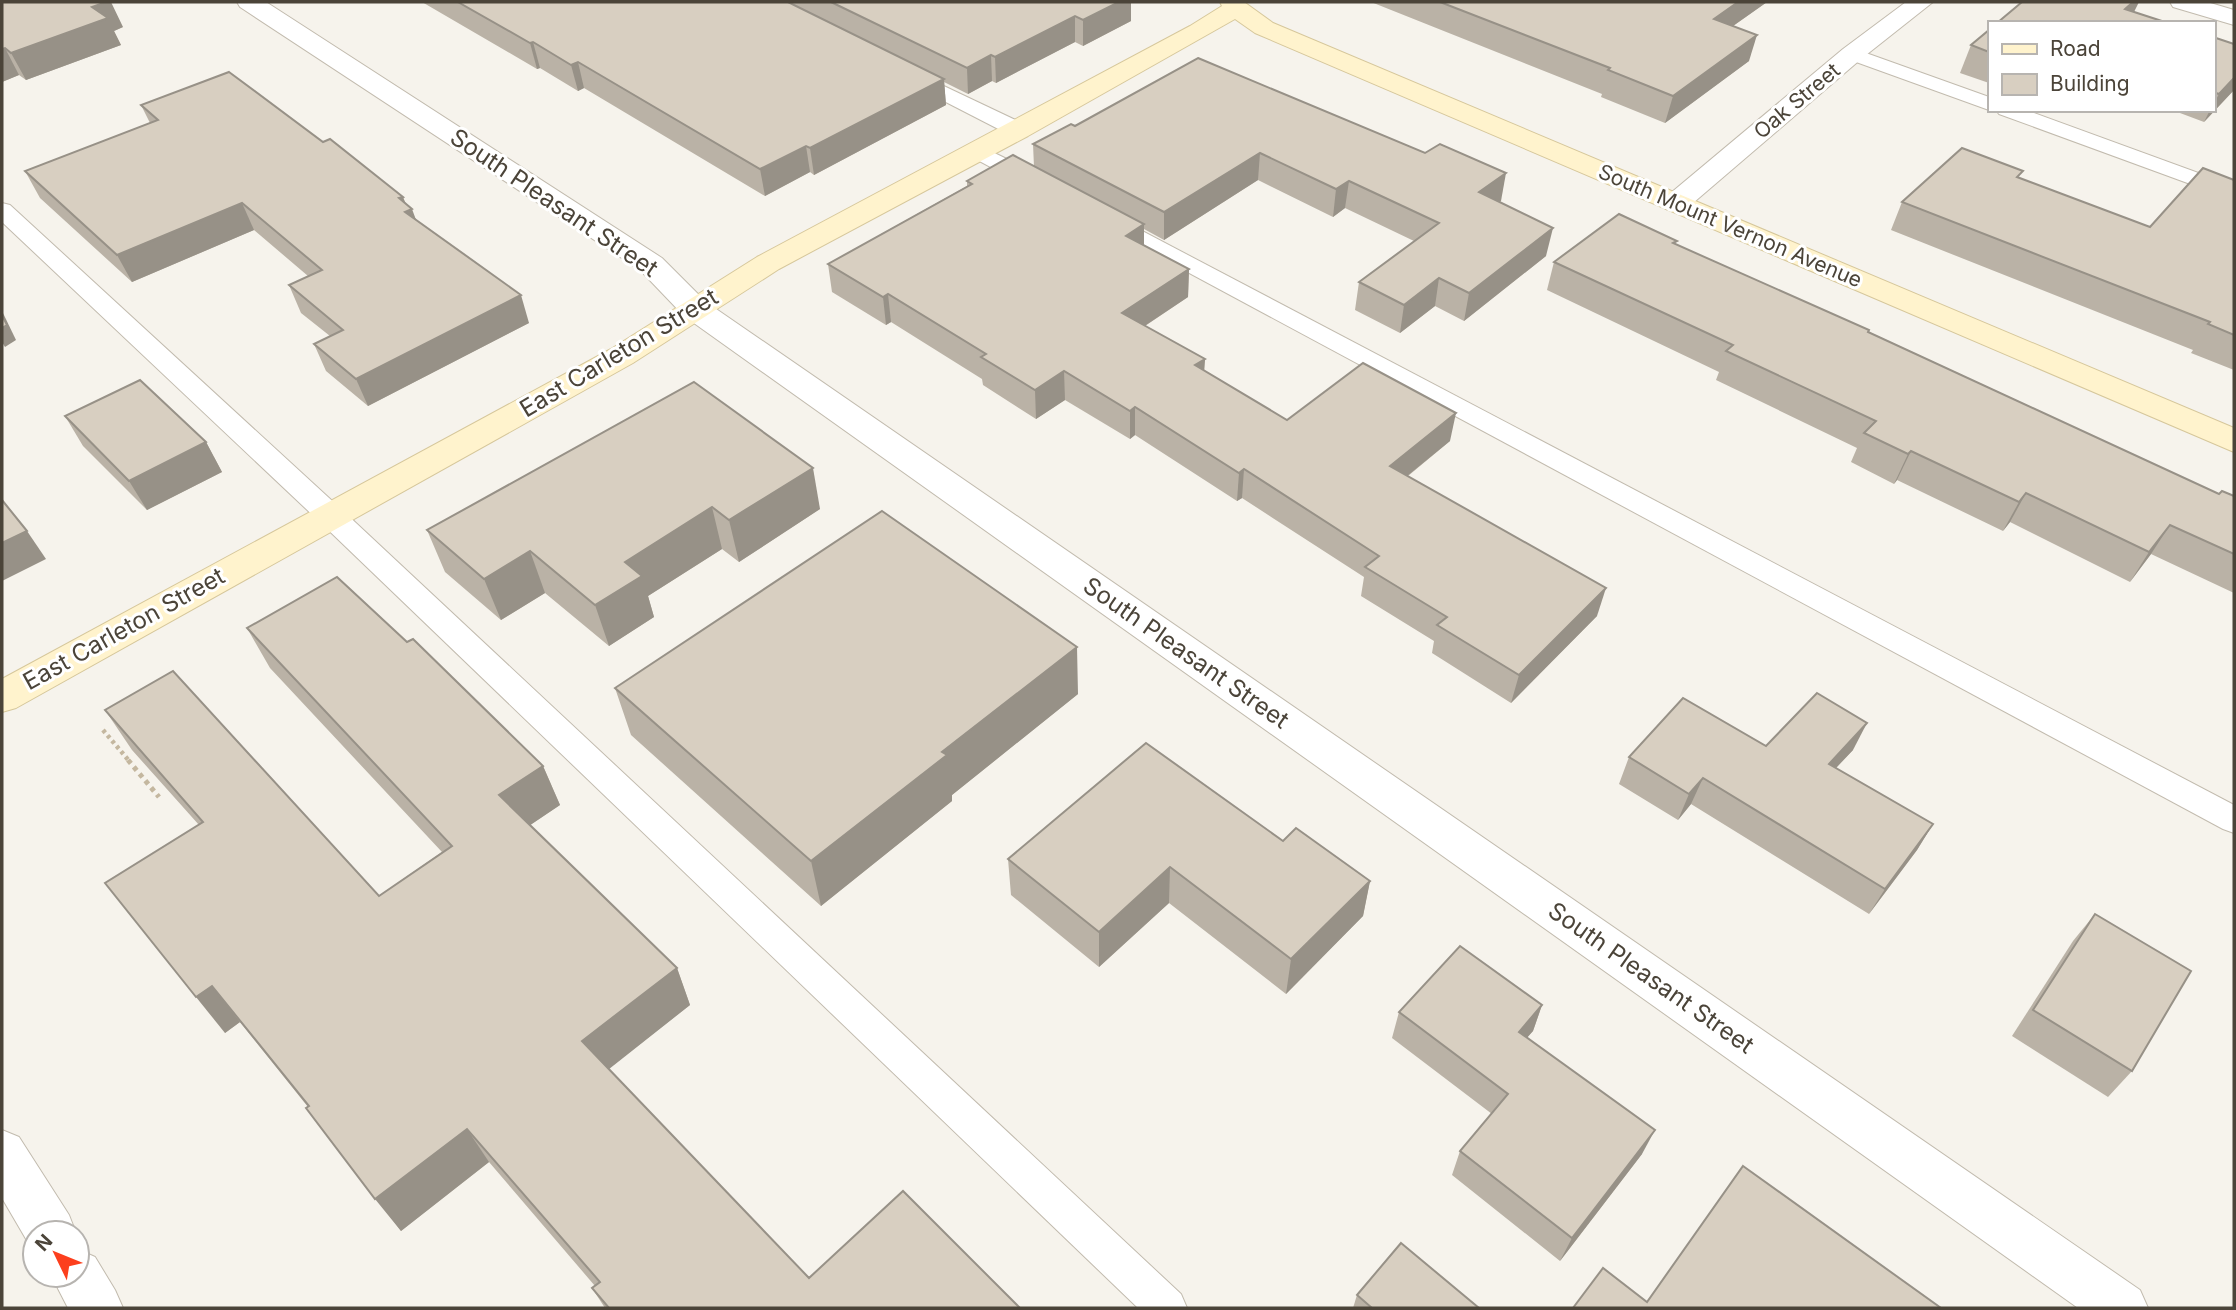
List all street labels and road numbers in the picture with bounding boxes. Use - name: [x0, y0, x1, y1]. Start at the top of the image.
- street label: Oak Street: [1749, 57, 1845, 144]
- street label: South Pleasant Street: [445, 122, 664, 283]
- street label: South Mount Vernon Avenue: [1595, 159, 1866, 292]
- street label: East Carleton Street: [514, 282, 723, 423]
- street label: East Carleton Street: [18, 561, 230, 696]
- street label: South Pleasant Street: [1078, 571, 1295, 735]
- street label: South Pleasant Street: [1543, 896, 1760, 1060]

